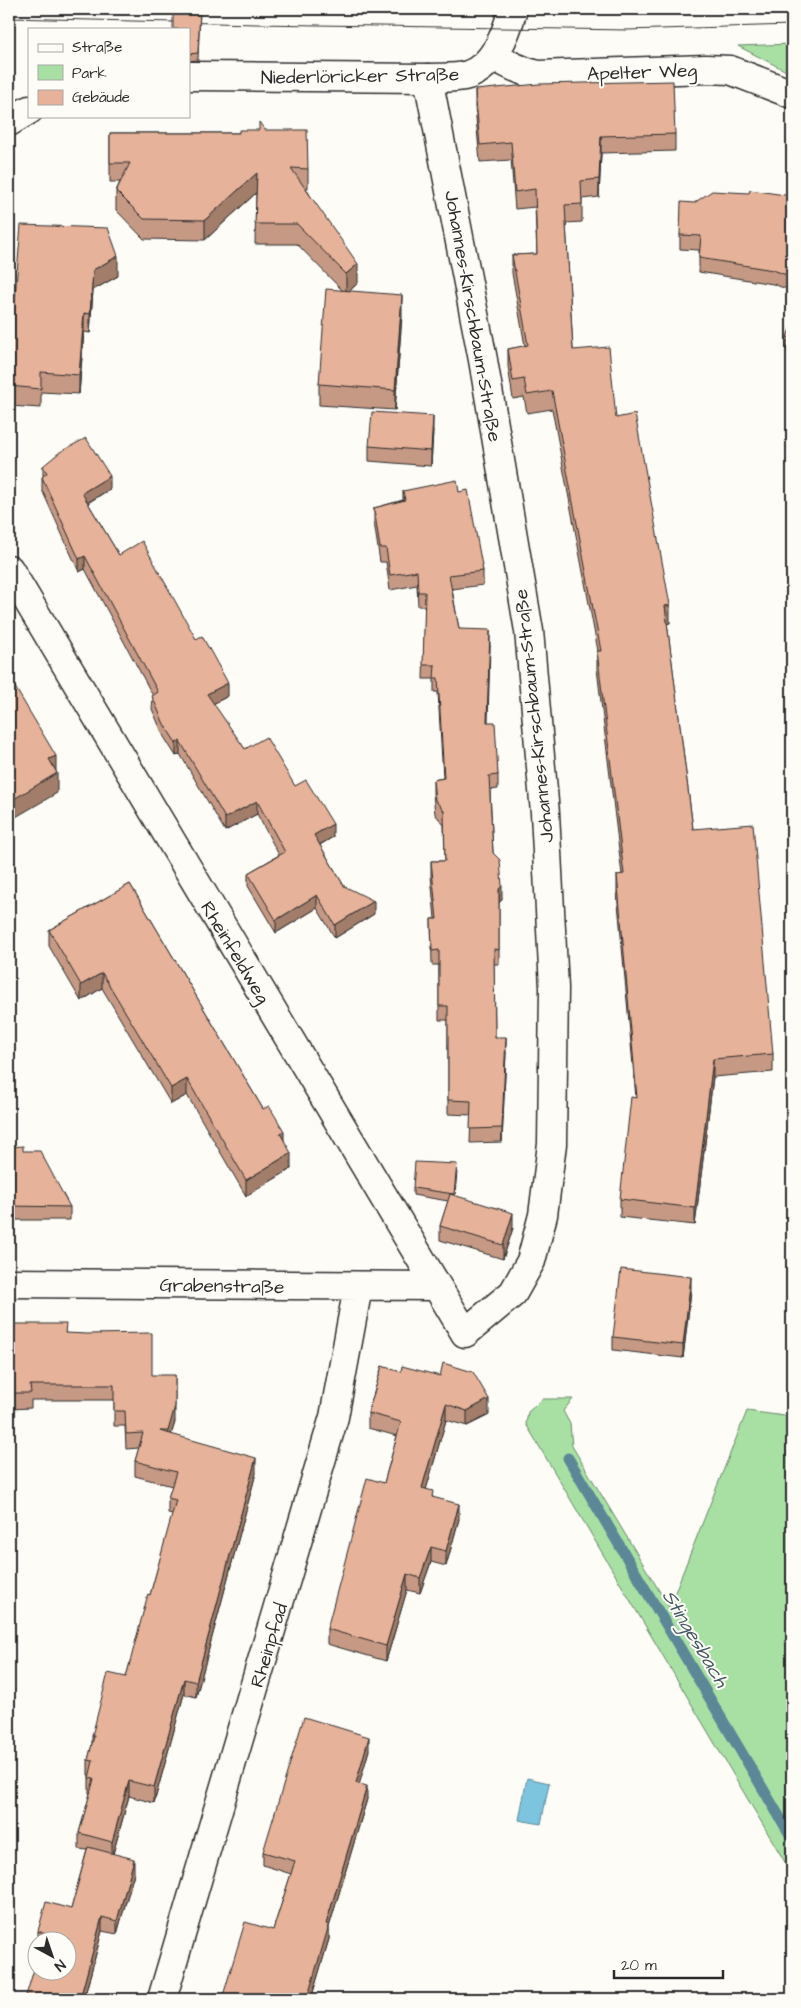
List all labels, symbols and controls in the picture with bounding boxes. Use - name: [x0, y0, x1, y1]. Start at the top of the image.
- legend: [28, 28, 190, 118]
- text: Straße: [72, 37, 122, 58]
- street label: Apelter Weg: [587, 57, 698, 89]
- street label: Niederlöricker Straße: [261, 61, 459, 92]
- text: Park: [72, 63, 107, 84]
- text: Gebäude: [72, 87, 130, 108]
- street label: Johannes-Kirschbaum-Straße: [437, 188, 508, 444]
- street label: Johannes-Kirschbaum-Straße: [508, 588, 561, 844]
- street label: Rheinfeldweg: [193, 896, 276, 1010]
- street label: Grabenstraße: [159, 1272, 285, 1301]
- water label: Stingesbach: [654, 1585, 736, 1694]
- street label: Rheinpfad: [244, 1600, 295, 1691]
- north arrow: [28, 1930, 78, 1980]
- scale bar: [614, 1948, 722, 1980]
- text: N: [50, 1955, 70, 1976]
- text: 20 m: [621, 1955, 657, 1976]

